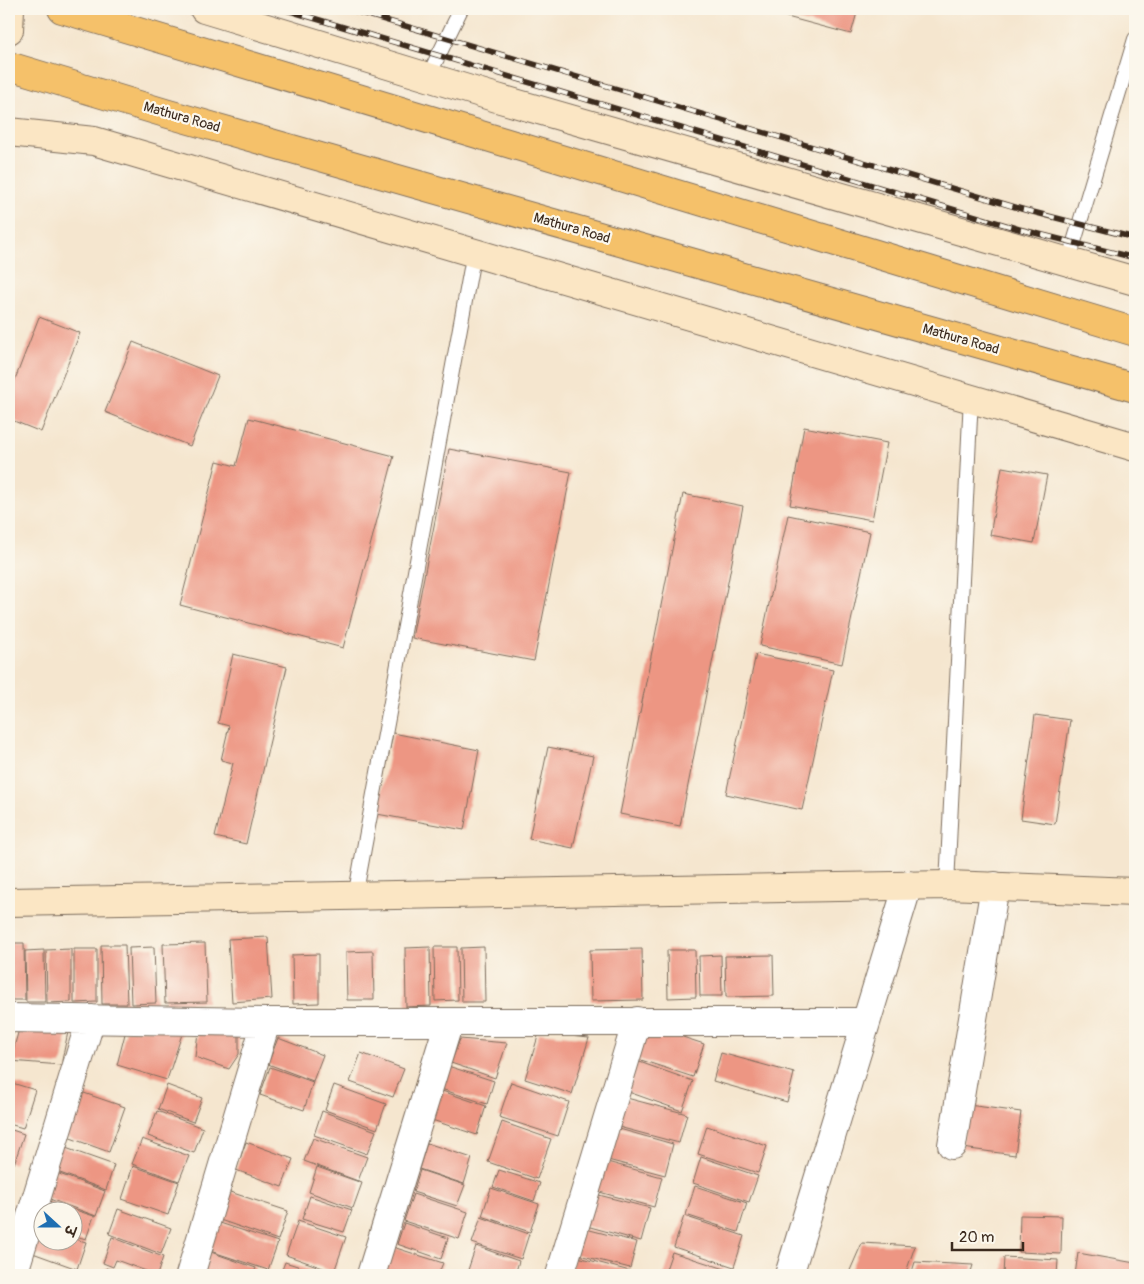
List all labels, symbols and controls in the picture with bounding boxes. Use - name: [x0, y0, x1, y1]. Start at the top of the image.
- street label: Mathura Road: [142, 98, 222, 136]
- street label: Mathura Road: [532, 209, 612, 247]
- street label: Mathura Road: [921, 320, 1001, 358]
- north arrow: [32, 1202, 82, 1252]
- scale bar: [952, 1219, 1023, 1251]
- text: उ: [59, 1221, 80, 1239]
- text: 20 m: [959, 1228, 994, 1247]

